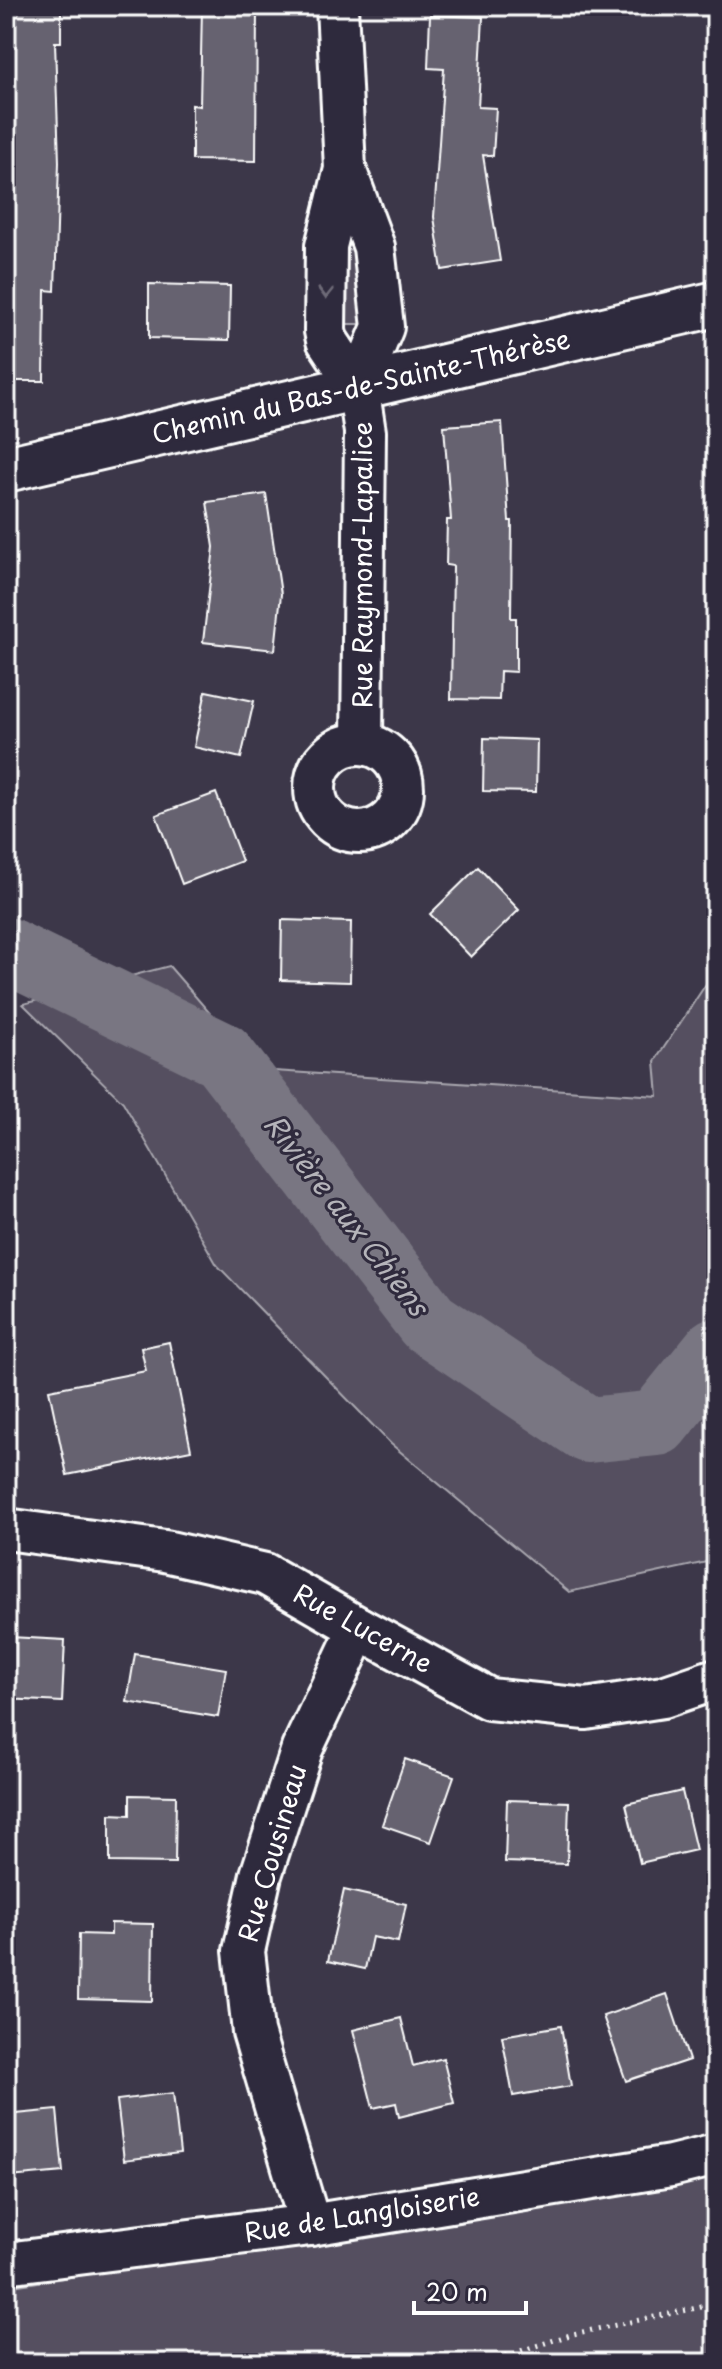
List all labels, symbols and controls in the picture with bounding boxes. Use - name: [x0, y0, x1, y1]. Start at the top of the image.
- one-way arrow: [317, 287, 334, 300]
- street label: Chemin du Bas-de-Sainte-Thérèse: [148, 318, 574, 453]
- street label: Rue Raymond-Lapalice: [342, 422, 381, 708]
- water label: Rivière aux Chiens: [254, 1104, 441, 1326]
- street label: Rue Lucerne: [287, 1573, 441, 1682]
- street label: Rue Cousineau: [228, 1759, 316, 1946]
- street label: Rue de Langloiserie: [241, 2176, 482, 2251]
- scale bar: [414, 2265, 526, 2315]
- text: 20 m: [426, 2273, 488, 2309]

